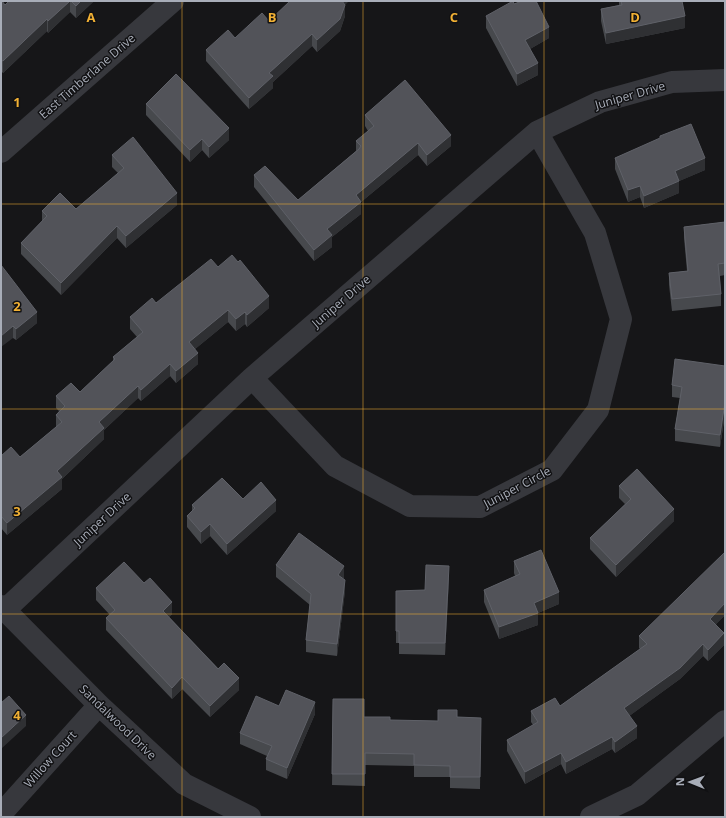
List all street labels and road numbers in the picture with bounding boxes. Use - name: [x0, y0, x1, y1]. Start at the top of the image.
- street label: East Timberlane Drive: [35, 29, 139, 123]
- street label: Juniper Drive: [592, 77, 667, 113]
- street label: Juniper Drive: [307, 271, 374, 332]
- street label: Juniper Circle: [479, 462, 554, 512]
- street label: Juniper Drive: [69, 488, 134, 551]
- street label: Sandalwood Drive: [76, 681, 160, 763]
- street label: Willow Court: [20, 727, 80, 791]

